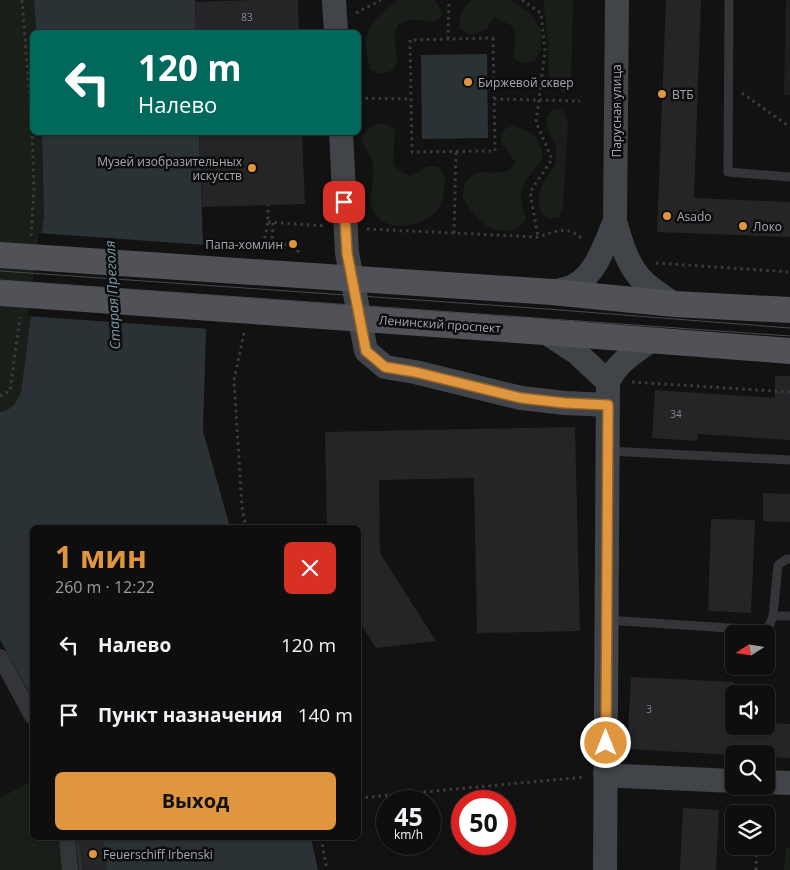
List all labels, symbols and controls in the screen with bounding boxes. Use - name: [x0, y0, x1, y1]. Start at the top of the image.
- house number: 83: [241, 10, 253, 24]
- text: 120 m: [138, 44, 242, 91]
- icon: left: [55, 50, 120, 115]
- street label: Парусная улица: [608, 64, 625, 158]
- place label: Биржевой сквер: [478, 74, 574, 91]
- marker: Биржевой сквер: [462, 76, 474, 88]
- place label: ВТБ: [672, 86, 694, 103]
- marker: ВТБ: [656, 88, 668, 100]
- text: Налево: [138, 89, 217, 119]
- place label: Музей изобразительных искусств: [97, 153, 243, 184]
- marker: Музей изобразительных искусств: [246, 162, 258, 174]
- pin: [323, 181, 365, 223]
- icon: arrive: [330, 188, 358, 216]
- place label: Asado: [677, 208, 712, 225]
- marker: Asado: [661, 210, 673, 222]
- place label: Локо: [753, 218, 782, 235]
- marker: Локо: [737, 220, 749, 232]
- place label: Папа-хомлин: [205, 236, 283, 253]
- marker: Папа-хомлин: [287, 238, 299, 250]
- water label: Старая Преголя: [100, 240, 124, 350]
- street label: Ленинский проспект: [379, 311, 502, 337]
- house number: 34: [670, 407, 682, 421]
- text: 1 мин: [55, 536, 147, 577]
- button: close: [284, 542, 336, 594]
- text: 260 m · 12:22: [55, 576, 155, 598]
- north arrow: [725, 625, 775, 675]
- map controls: [725, 625, 775, 855]
- icon: left: [55, 631, 83, 659]
- text: Налево: [98, 632, 171, 658]
- text: 120 m: [281, 632, 336, 658]
- button: sound: [725, 685, 775, 735]
- icon: arrive: [55, 701, 83, 729]
- text: Пункт назначения: [98, 702, 283, 728]
- text: 140 m: [298, 702, 353, 728]
- house number: 3: [646, 702, 652, 716]
- position arrow: [579, 716, 631, 768]
- button: search: [725, 745, 775, 795]
- button: Выход: [55, 772, 336, 830]
- speed limit sign: 50: [451, 790, 516, 855]
- text: 45: [394, 799, 423, 833]
- button: layers: [725, 805, 775, 855]
- text: km/h: [394, 826, 423, 843]
- place label: Feuerschiff Irbenski: [103, 846, 213, 863]
- marker: Feuerschiff Irbenski: [87, 848, 99, 860]

